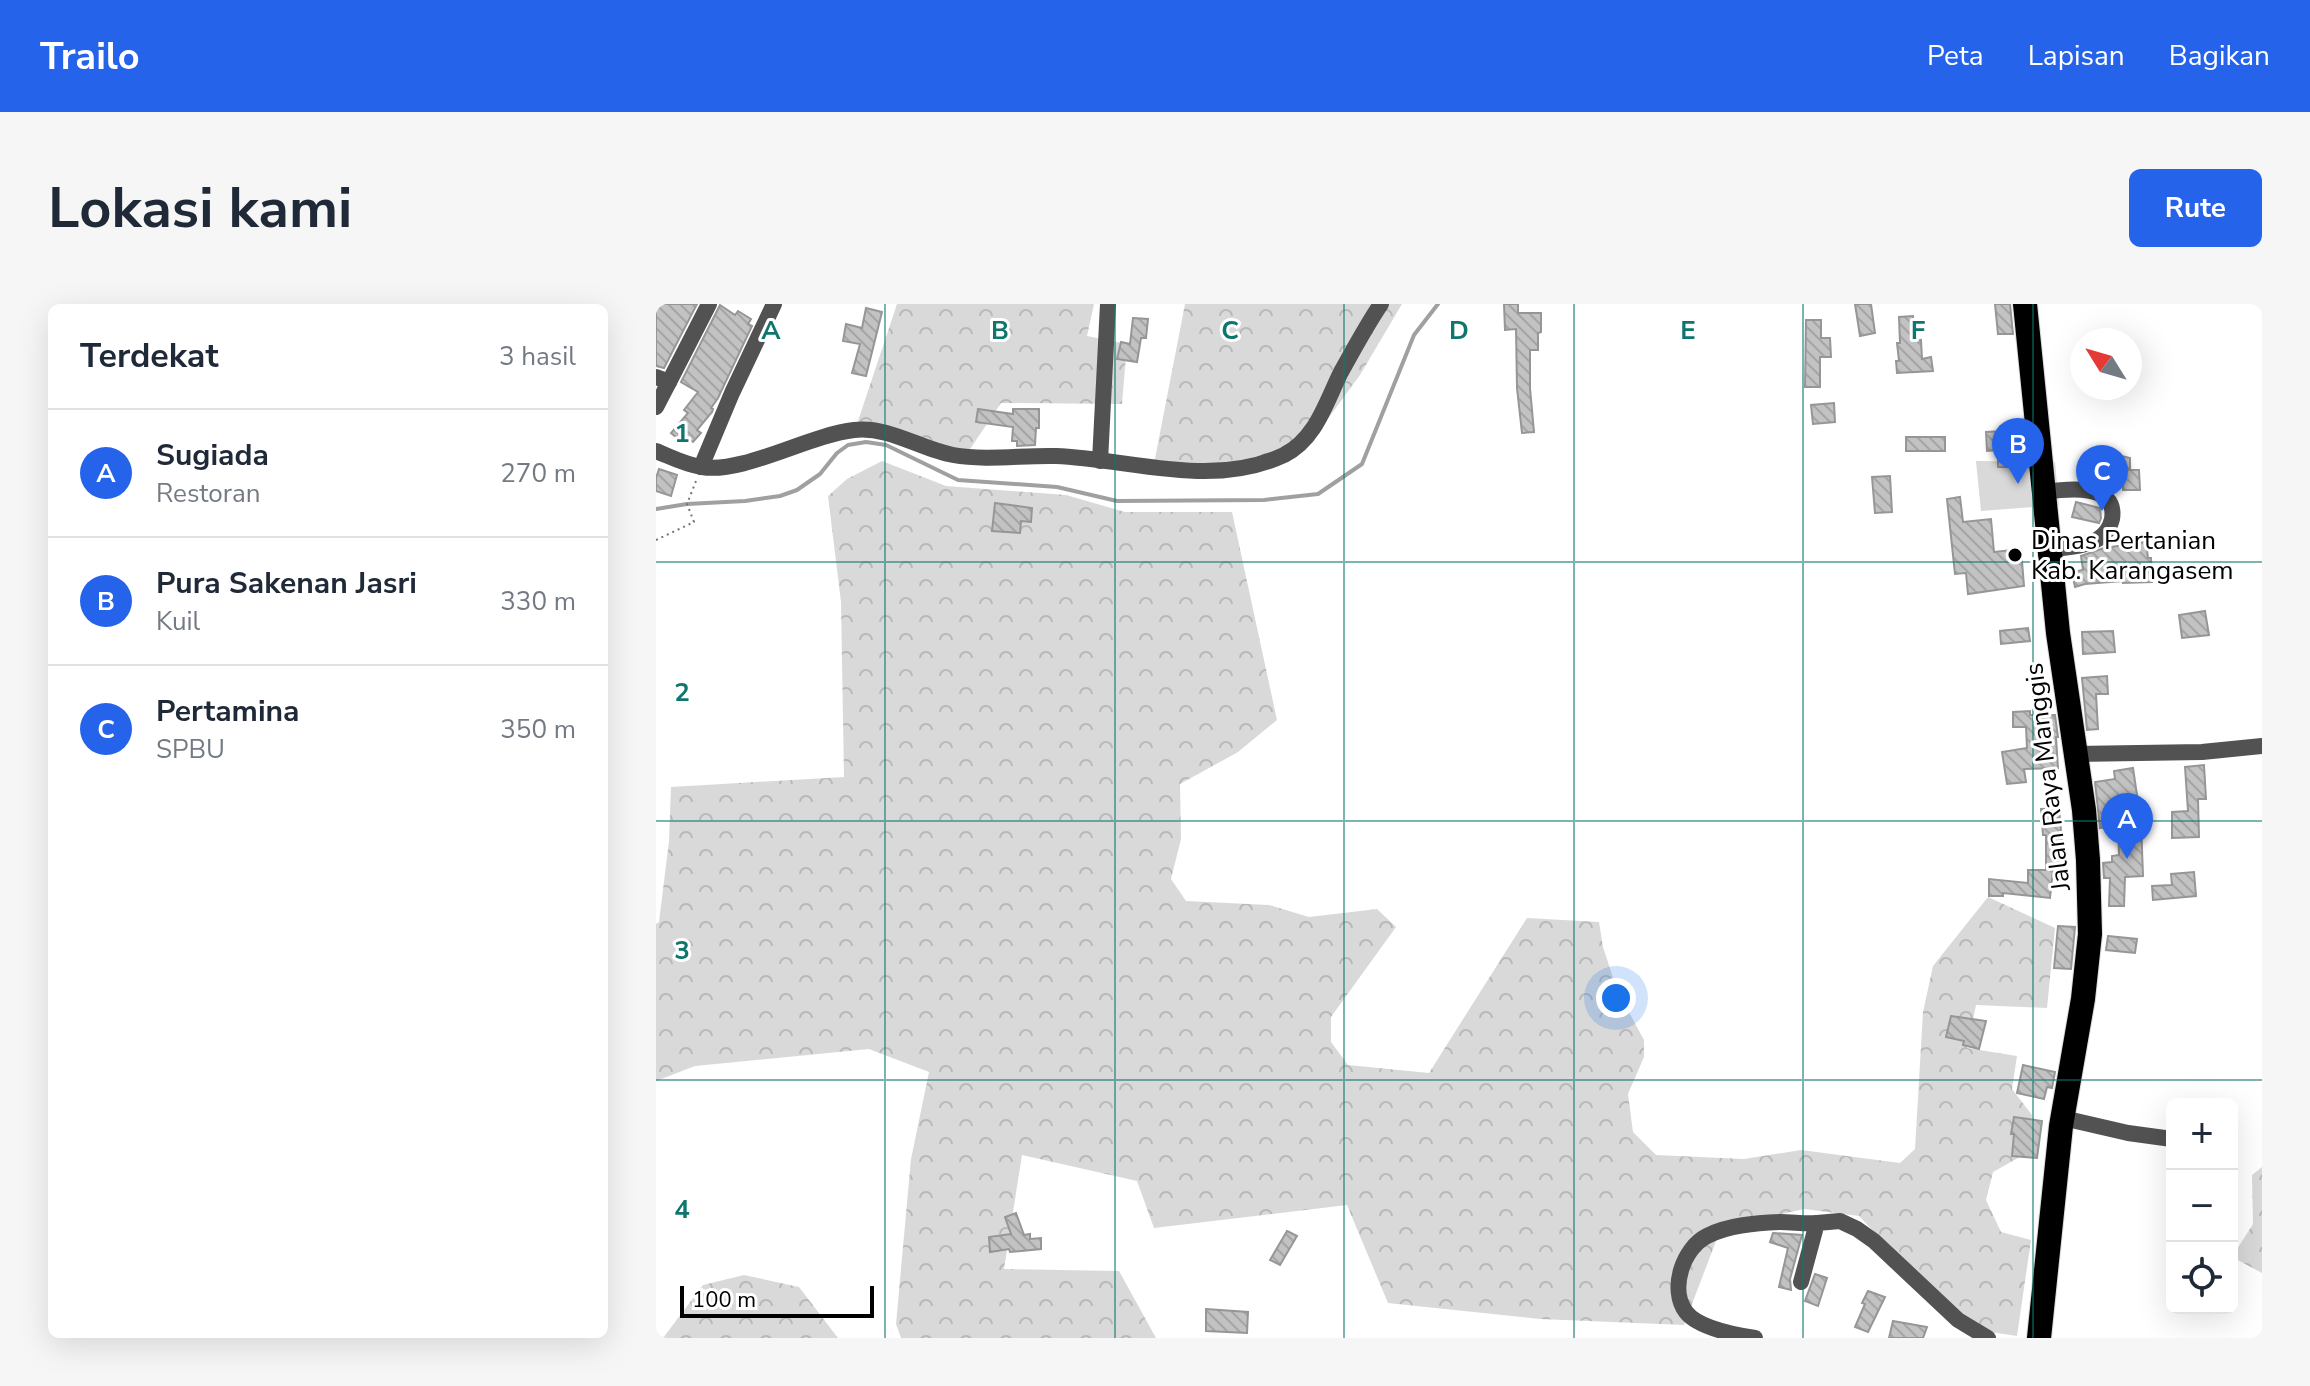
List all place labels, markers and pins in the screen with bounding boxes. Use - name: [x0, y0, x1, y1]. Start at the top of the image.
- pin: B: [1992, 418, 2044, 484]
- pin: C: [2076, 445, 2128, 511]
- place label: Dinas Pertanian Kab. Karangasem: [2031, 523, 2234, 588]
- marker: Dinas Pertanian Kab. Karangasem: [2006, 546, 2024, 564]
- pin: A: [2101, 793, 2153, 859]

